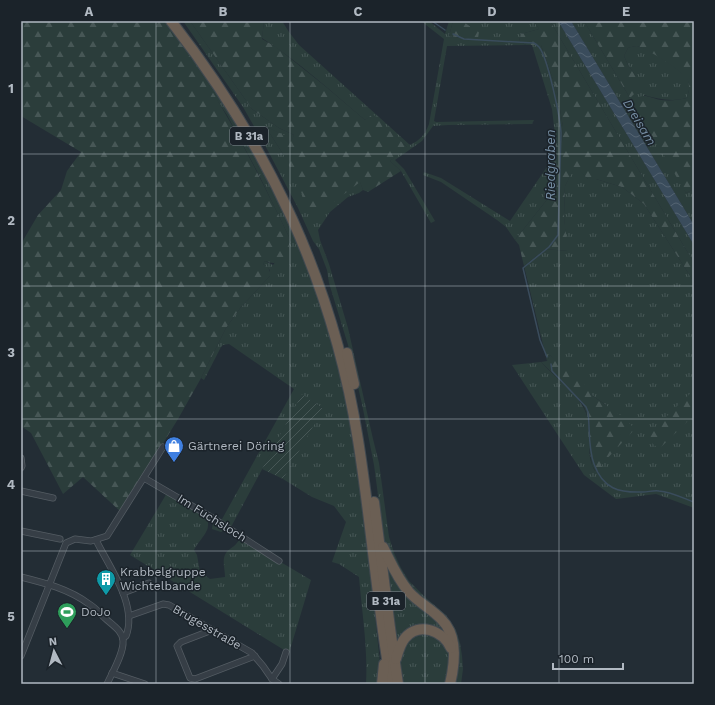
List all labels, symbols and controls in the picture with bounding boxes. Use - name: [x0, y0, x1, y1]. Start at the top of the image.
- text: A: [85, 4, 94, 19]
- text: B: [219, 4, 228, 19]
- text: C: [354, 4, 363, 19]
- text: D: [487, 4, 497, 19]
- text: E: [622, 4, 630, 19]
- text: 1: [8, 81, 14, 96]
- water label: Dreisam: [620, 96, 659, 148]
- road number: B 31a: [230, 127, 268, 145]
- water label: Riedgraben: [543, 129, 558, 201]
- text: 2: [7, 213, 15, 228]
- text: 3: [7, 345, 15, 360]
- shop icon: Gärtnerei Döring: [163, 435, 185, 463]
- place label: Gärtnerei Döring: [188, 439, 285, 453]
- text: 4: [7, 477, 16, 492]
- street label: Im Fuchsloch: [175, 491, 249, 545]
- place label: Krabbelgruppe Wichtelbande: [120, 565, 206, 593]
- building icon: Krabbelgruppe Wichtelbande: [95, 568, 117, 596]
- road number: B 31a: [367, 592, 405, 610]
- sports icon: DoJo: [56, 601, 78, 629]
- street label: Brugesstraße: [170, 602, 244, 652]
- place label: DoJo: [81, 605, 111, 619]
- text: 5: [7, 609, 15, 624]
- north arrow: [34, 631, 74, 671]
- text: N: [48, 635, 58, 648]
- scale bar: [553, 645, 623, 671]
- text: 100 m: [559, 652, 594, 666]

